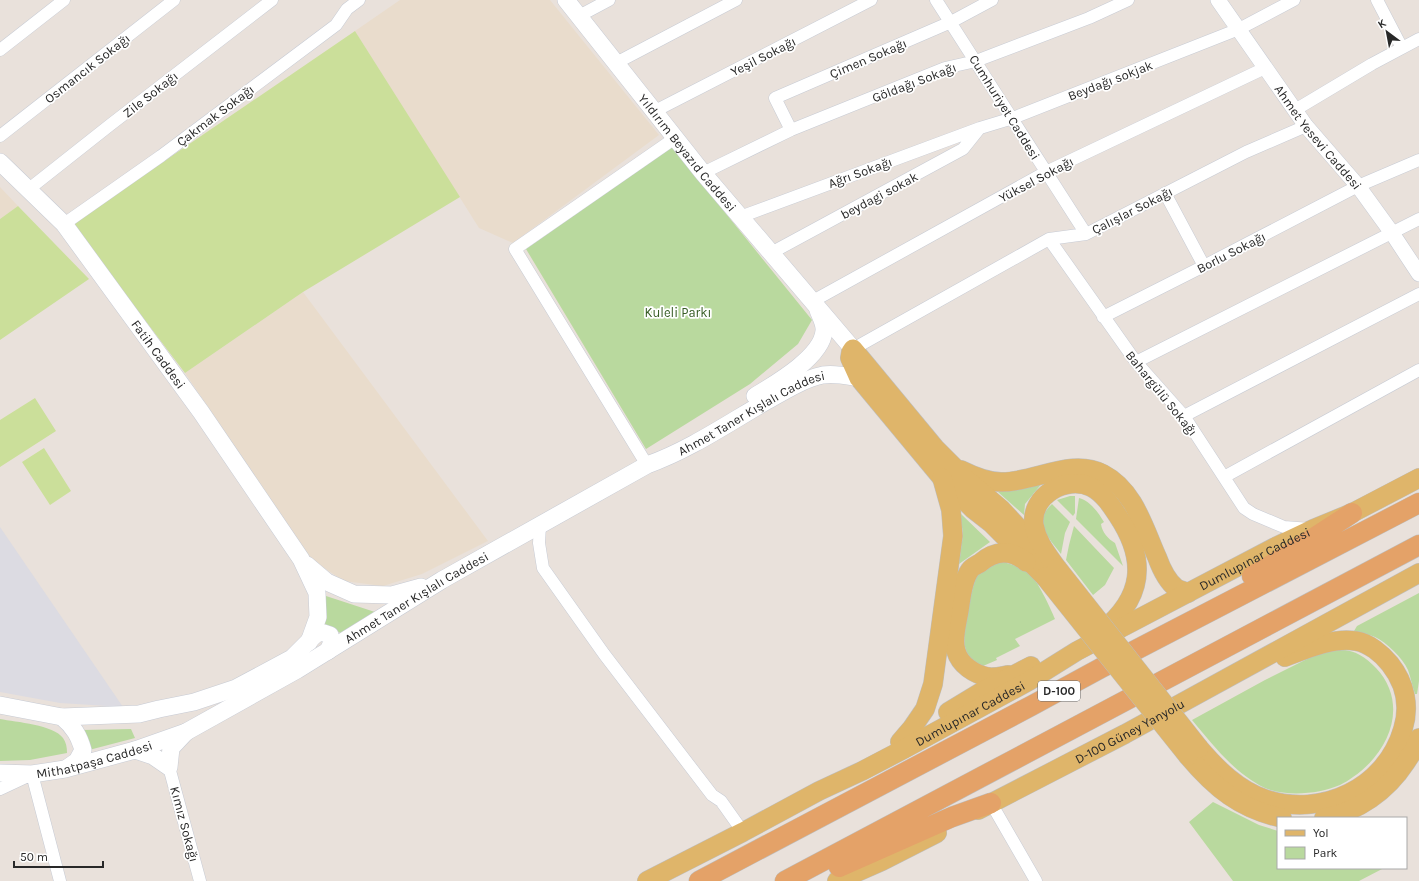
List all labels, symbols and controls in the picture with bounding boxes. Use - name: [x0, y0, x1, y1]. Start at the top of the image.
- north arrow: [1367, 12, 1407, 52]
- text: K: [1375, 16, 1389, 31]
- street label: Osmancık Sokağı: [42, 30, 133, 106]
- street label: Yeşil Sokağı: [728, 34, 798, 79]
- street label: Çimen Sokağı: [827, 35, 909, 81]
- street label: Cumhuriyet Caddesi: [966, 52, 1043, 163]
- street label: Beydağı sokjak: [1066, 57, 1155, 104]
- street label: Göldağı Sokağı: [870, 60, 958, 105]
- street label: Zile Sokağı: [120, 68, 181, 121]
- street label: Çakmak Sokağı: [174, 81, 257, 149]
- street label: Ahmet Yesevi Caddesi: [1272, 82, 1365, 192]
- street label: Yıldırım Beyazıd Caddesi: [635, 91, 739, 215]
- street label: Yüksel Sokağı: [996, 153, 1076, 205]
- street label: Ağrı Sokağı: [826, 154, 894, 191]
- street label: beydagi sokak: [838, 169, 920, 222]
- street label: Çalışlar Sokağı: [1089, 184, 1175, 237]
- street label: Borlu Sokağı: [1194, 229, 1268, 276]
- park label: Kuleli Parkı: [645, 305, 711, 320]
- street label: Fatih Caddesi: [128, 317, 188, 392]
- street label: Bahargülü Sokağı: [1123, 348, 1201, 439]
- street label: Ahmet Taner Kışlalı Caddesi: [676, 368, 826, 459]
- street label: Dumlupınar Caddesi: [1197, 525, 1312, 594]
- street label: Ahmet Taner Kışlalı Caddesi: [342, 549, 491, 647]
- street label: Dumlupınar Caddesi: [913, 678, 1028, 749]
- road number: D-100: [1038, 681, 1080, 701]
- street label: D-100 Güney Yanyolu: [1073, 696, 1187, 767]
- street label: Mithatpaşa Caddesi: [35, 737, 155, 781]
- street label: Kımız Sokağı: [167, 785, 202, 864]
- legend: [1277, 817, 1407, 869]
- text: Yol: [1313, 826, 1329, 840]
- scale bar: [14, 843, 103, 869]
- text: Park: [1313, 846, 1338, 860]
- text: 50 m: [20, 850, 48, 864]

